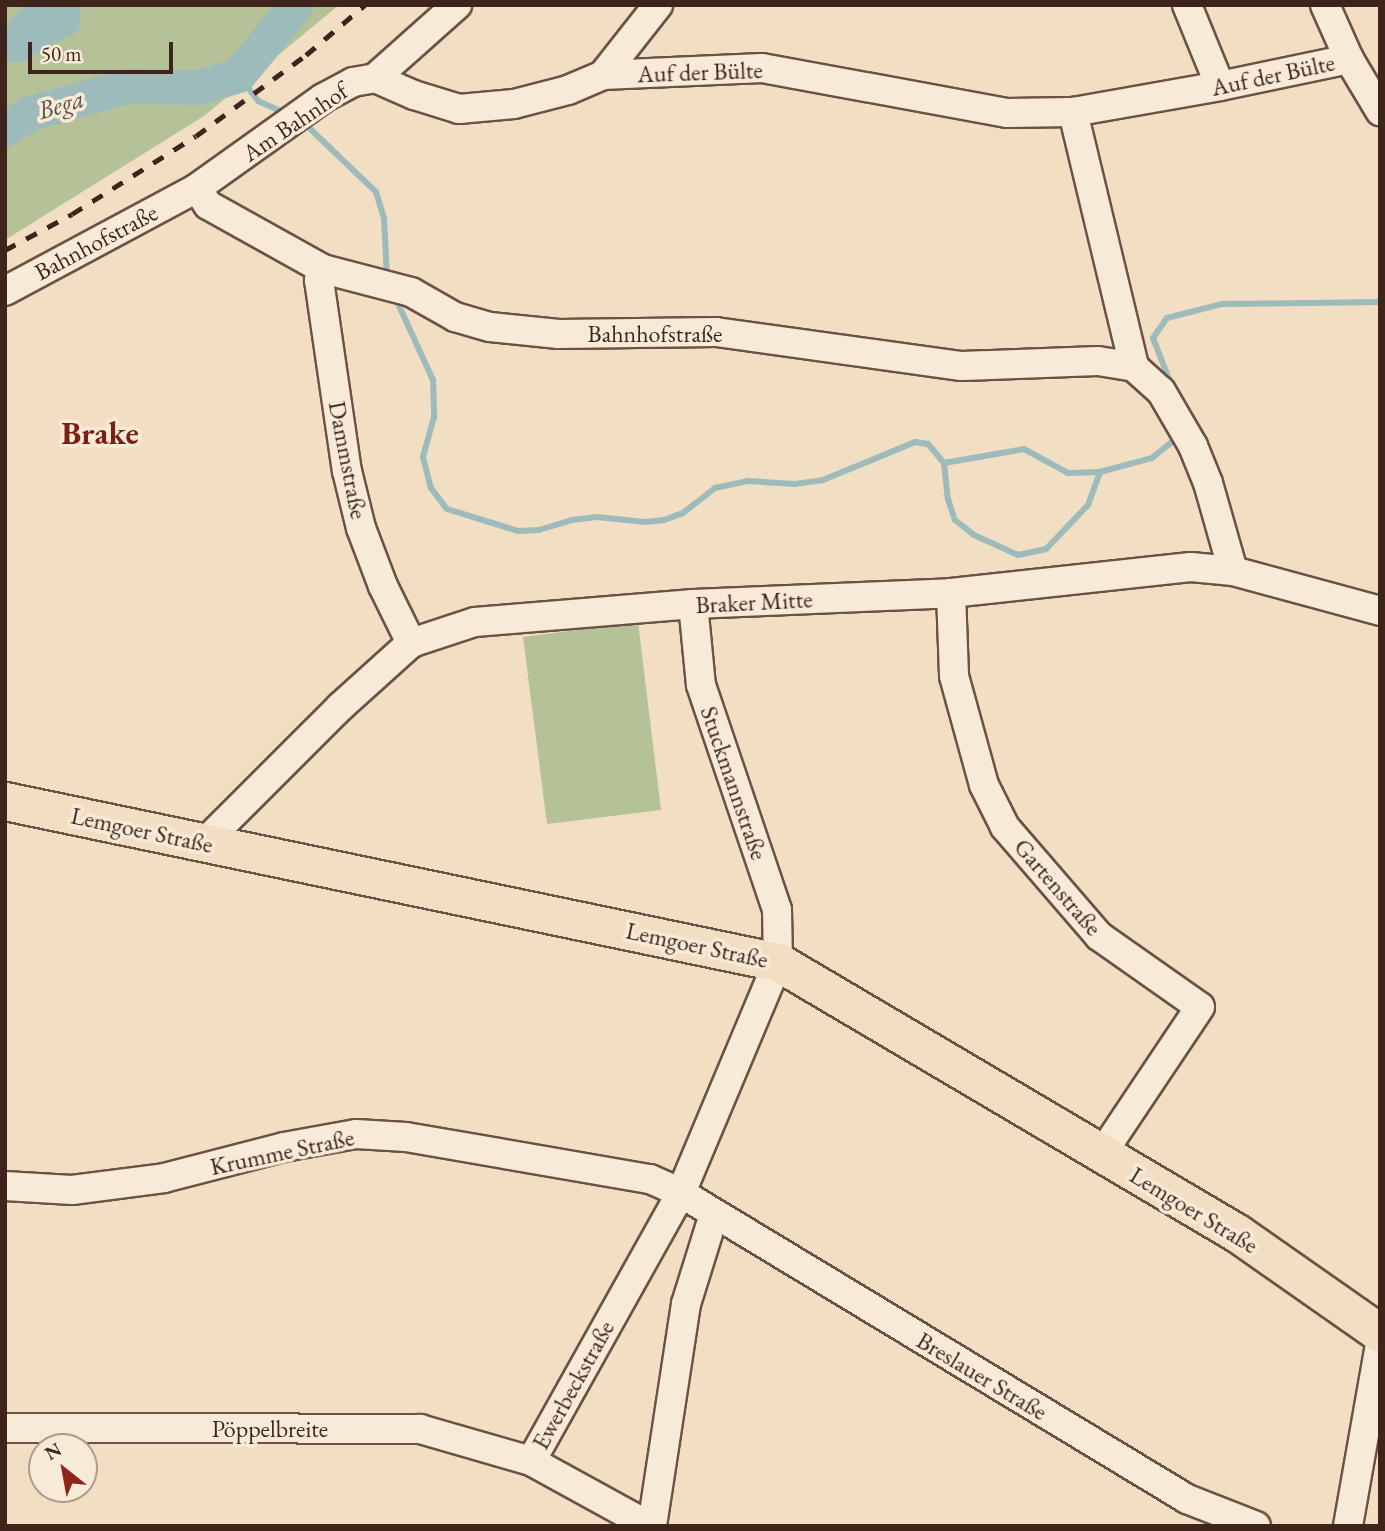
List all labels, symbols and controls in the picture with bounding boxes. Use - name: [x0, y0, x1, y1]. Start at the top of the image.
- scale bar: [32, 28, 177, 72]
- text: 50 m: [41, 40, 82, 67]
- street label: Auf der Bülte: [1209, 48, 1337, 102]
- street label: Auf der Bülte: [637, 55, 763, 89]
- street label: Am Bahnhof: [237, 76, 353, 168]
- water label: Bega: [34, 83, 88, 127]
- street label: Bahnhofstraße: [30, 198, 162, 286]
- street label: Bahnhofstraße: [588, 320, 722, 348]
- street label: Dammstraße: [322, 399, 374, 521]
- district label: Brake: [61, 414, 139, 452]
- street label: Braker Mitte: [695, 585, 813, 619]
- street label: Stuckmannstraße: [694, 703, 774, 863]
- street label: Lemgoer Straße: [68, 801, 216, 859]
- street label: Gartenstraße: [1008, 833, 1108, 941]
- street label: Lemgoer Straße: [623, 916, 771, 974]
- street label: Krumme Straße: [207, 1123, 357, 1181]
- street label: Lemgoer Straße: [1125, 1160, 1263, 1260]
- street label: Ewerbeckstraße: [526, 1316, 620, 1454]
- street label: Breslauer Straße: [912, 1326, 1052, 1426]
- street label: Pöppelbreite: [212, 1415, 328, 1443]
- north arrow: [28, 1433, 98, 1503]
- text: N: [40, 1437, 66, 1466]

